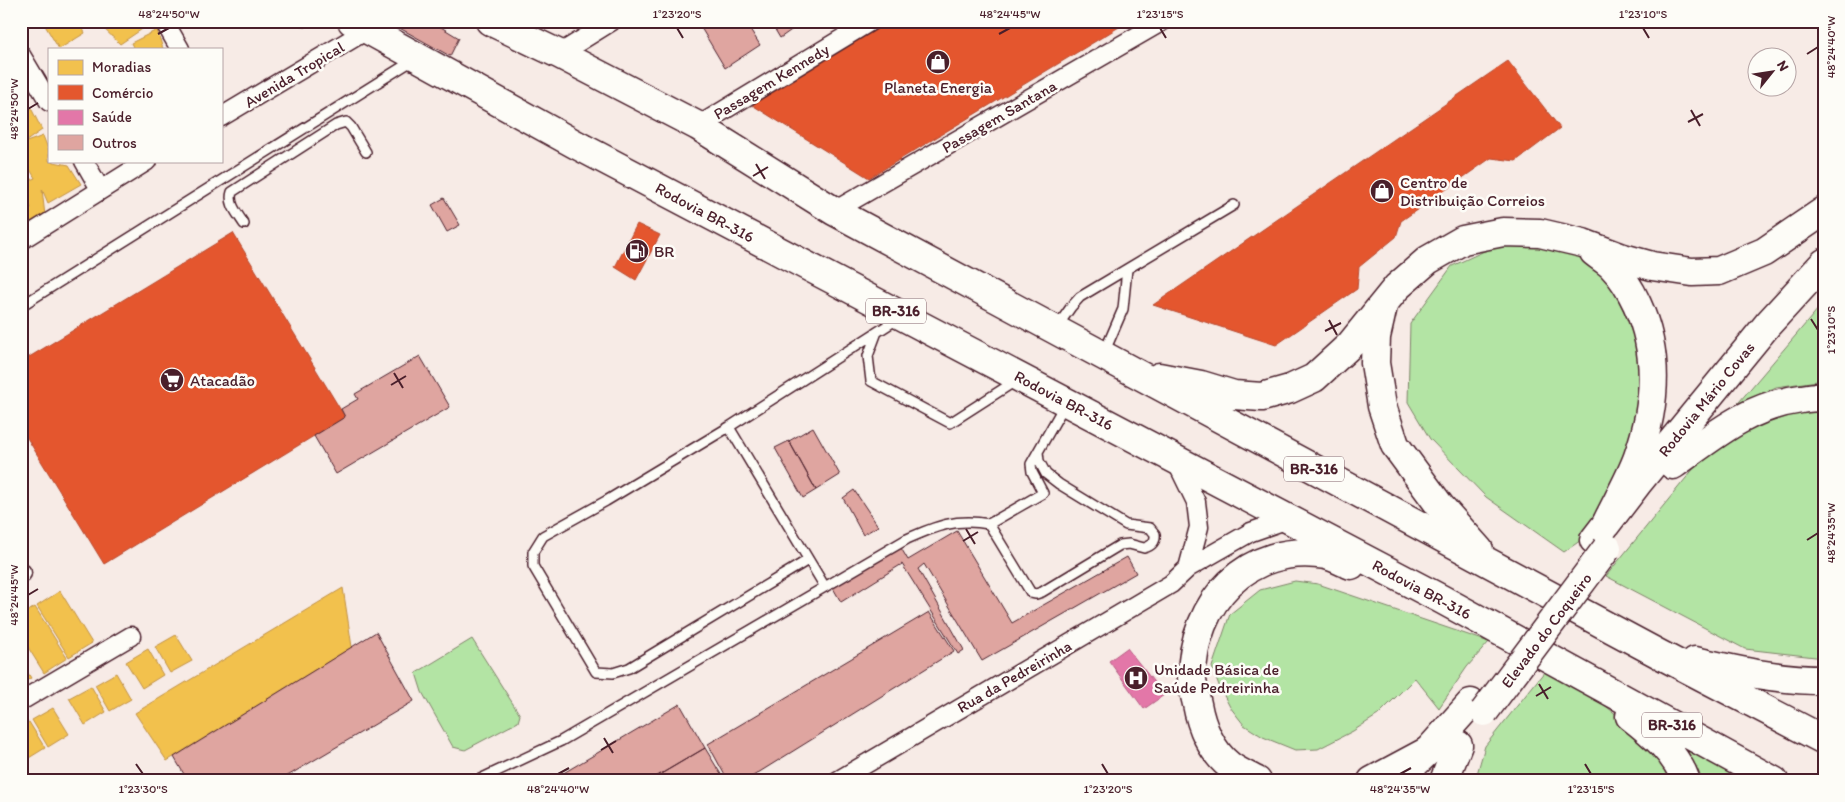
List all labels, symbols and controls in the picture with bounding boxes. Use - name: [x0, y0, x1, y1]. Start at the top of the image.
- text: 48°24'50"W: [138, 7, 200, 21]
- text: 1°23'20"S: [652, 7, 702, 21]
- text: 48°24'45"W: [979, 7, 1041, 21]
- text: 1°23'15"S: [1136, 7, 1184, 21]
- text: 1°23'10"S: [1619, 7, 1667, 21]
- text: 48°24'40"W: [1824, 16, 1838, 78]
- street label: Avenida Tropical: [241, 37, 348, 112]
- street label: Passagem Kennedy: [710, 39, 833, 123]
- legend: [48, 48, 222, 162]
- north arrow: [1748, 48, 1798, 98]
- shop icon: Planeta Energia: [925, 49, 951, 75]
- text: N: [1773, 57, 1793, 74]
- text: Moradias: [92, 58, 151, 76]
- street label: Passagem Santana: [939, 76, 1061, 157]
- text: 48°24'50"W: [7, 78, 21, 140]
- place label: Planeta Energia: [884, 78, 993, 97]
- text: Comércio: [92, 84, 153, 102]
- text: Saúde: [92, 108, 132, 126]
- text: Outros: [92, 134, 137, 152]
- place label: Centro de Distribuição Correios: [1400, 173, 1545, 210]
- street label: Rodovia BR-316: [652, 178, 758, 247]
- shop icon: Centro de Distribuição Correios: [1369, 178, 1395, 204]
- fuel station icon: BR: [624, 238, 650, 264]
- place label: BR: [654, 242, 674, 261]
- road number: BR-316: [866, 298, 926, 324]
- text: 1°23'10"S: [1824, 306, 1838, 354]
- street label: Rodovia Mário Covas: [1654, 338, 1758, 461]
- street label: Rodovia BR-316: [1011, 366, 1117, 435]
- supermarket icon: Atacadão: [159, 367, 185, 393]
- place label: Atacadão: [190, 371, 255, 390]
- road number: BR-316: [1284, 456, 1344, 482]
- text: 48°24'35"W: [1824, 503, 1838, 563]
- street label: Rodovia BR-316: [1369, 555, 1475, 624]
- text: 48°24'45"W: [7, 564, 21, 626]
- street label: Elevado do Coqueiro: [1497, 569, 1596, 692]
- street label: Rua da Pedreirinha: [954, 636, 1075, 717]
- place label: Unidade Básica de Saúde Pedreirinha: [1154, 660, 1280, 697]
- hospital icon: Unidade Básica de Saúde Pedreirinha: [1123, 665, 1149, 691]
- road number: BR-316: [1642, 712, 1702, 738]
- text: 1°23'30"S: [118, 782, 168, 796]
- text: 48°24'40"W: [527, 782, 589, 796]
- text: 1°23'20"S: [1083, 782, 1133, 796]
- text: 48°24'35"W: [1370, 782, 1430, 796]
- text: 1°23'15"S: [1567, 782, 1615, 796]

